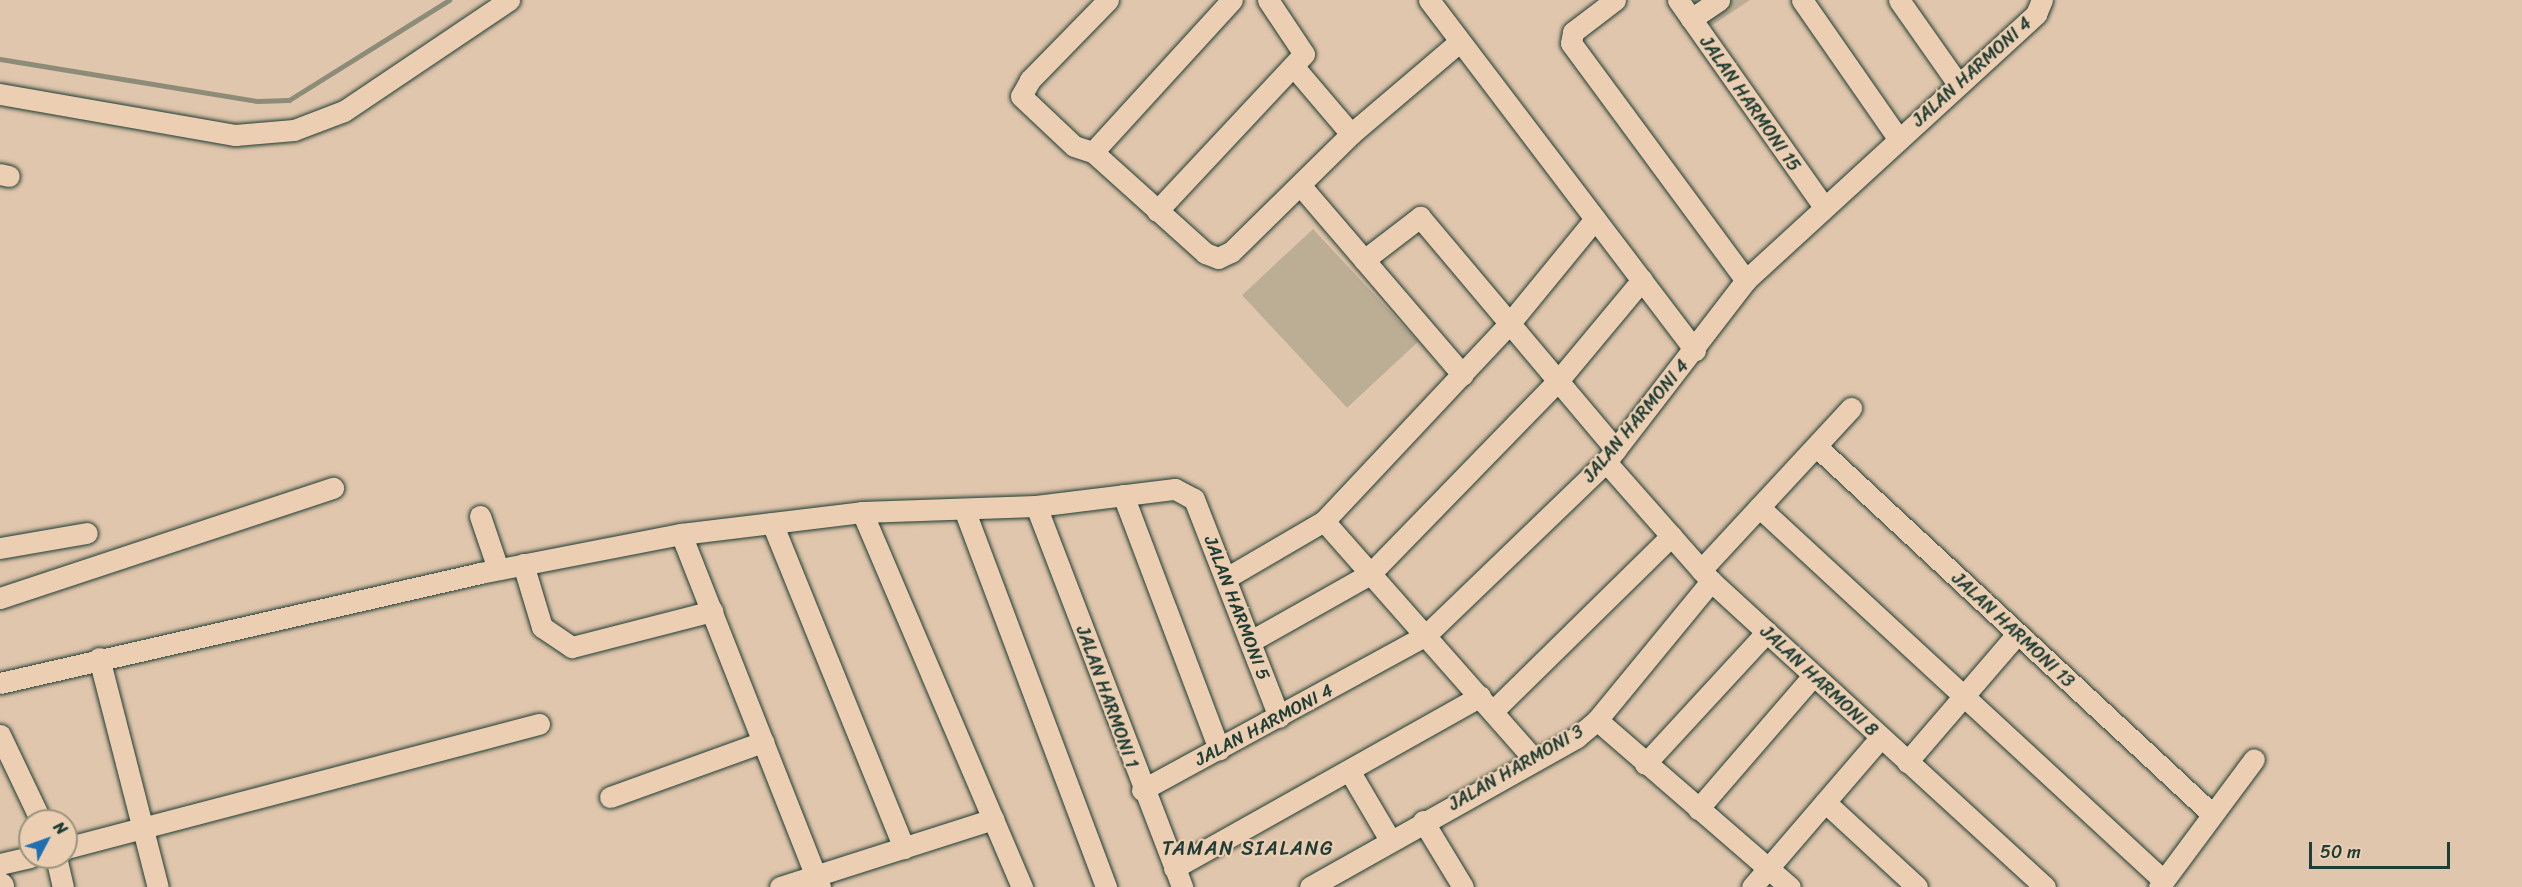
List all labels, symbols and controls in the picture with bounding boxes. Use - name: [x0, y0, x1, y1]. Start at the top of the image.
- street label: JALAN HARMONI 4: [1908, 13, 2036, 131]
- street label: JALAN HARMONI 15: [1695, 32, 1805, 176]
- street label: JALAN HARMONI 4: [1578, 355, 1694, 487]
- street label: JALAN HARMONI 5: [1200, 533, 1274, 683]
- street label: JALAN HARMONI 13: [1947, 568, 2079, 692]
- street label: JALAN HARMONI 8: [1756, 621, 1882, 741]
- street label: JALAN HARMONI 1: [1071, 623, 1143, 771]
- street label: JALAN HARMONI 4: [1191, 679, 1337, 771]
- street label: JALAN HARMONI 3: [1445, 721, 1587, 815]
- north arrow: [18, 809, 78, 869]
- text: N: [46, 814, 75, 842]
- scale bar: [2312, 830, 2453, 868]
- district label: TAMAN SIALANG: [1162, 836, 1334, 860]
- text: 50 m: [2320, 836, 2361, 868]

